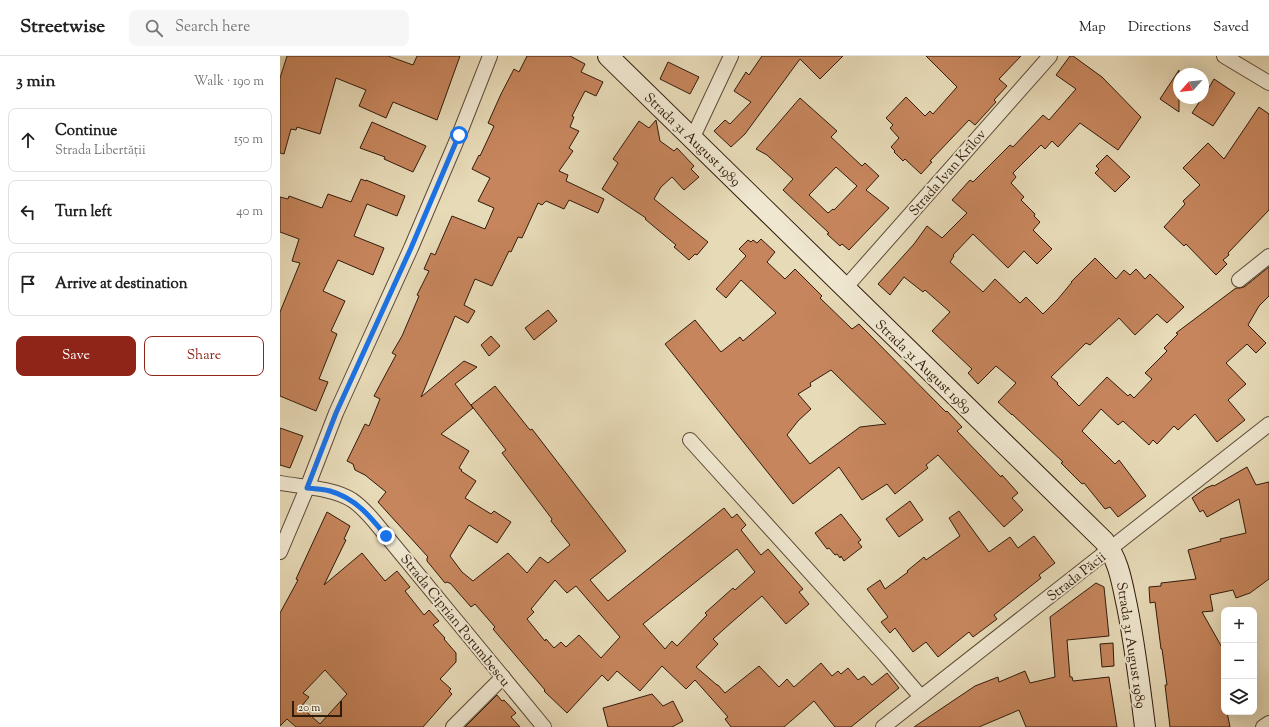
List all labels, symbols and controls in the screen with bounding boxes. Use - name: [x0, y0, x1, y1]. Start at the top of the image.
- search box: [129, 10, 409, 46]
- text: Streetwise: [20, 14, 105, 41]
- icon: search: [143, 17, 165, 39]
- text: Search here: [175, 17, 250, 38]
- text: Map: [1079, 18, 1106, 38]
- text: Directions: [1128, 18, 1191, 38]
- text: Saved: [1213, 18, 1249, 38]
- north arrow: [1173, 68, 1209, 104]
- text: 3 min: [16, 70, 55, 94]
- text: Walk · 190 m: [194, 73, 264, 91]
- street label: Strada 31 August 1989: [639, 89, 745, 192]
- text: Continue: [55, 121, 117, 142]
- street label: Strada Ivan Krîlov: [905, 125, 992, 221]
- route start: [450, 126, 468, 144]
- icon: ahead: [17, 129, 39, 151]
- text: 150 m: [234, 131, 263, 149]
- text: Strada Libertății: [55, 142, 146, 160]
- icon: left: [17, 201, 39, 223]
- text: Turn left: [55, 202, 112, 223]
- text: 40 m: [236, 203, 263, 221]
- icon: arrive: [17, 273, 39, 295]
- text: Arrive at destination: [55, 274, 188, 295]
- street label: Strada 31 August 1989: [870, 316, 976, 419]
- button: Save: [16, 336, 136, 376]
- button: Share: [144, 336, 264, 376]
- route end: [377, 527, 395, 545]
- street label: Strada Păcii: [1043, 548, 1111, 607]
- street label: Strada Ciprian Porumbescu: [395, 551, 514, 692]
- street label: Strada 31 August 1989: [1110, 581, 1150, 710]
- map controls: [1221, 607, 1257, 715]
- button: +: [1221, 607, 1257, 643]
- button: −: [1221, 643, 1257, 679]
- button: layers: [1221, 679, 1257, 715]
- scale bar: [292, 699, 342, 718]
- text: 20 m: [298, 700, 320, 716]

